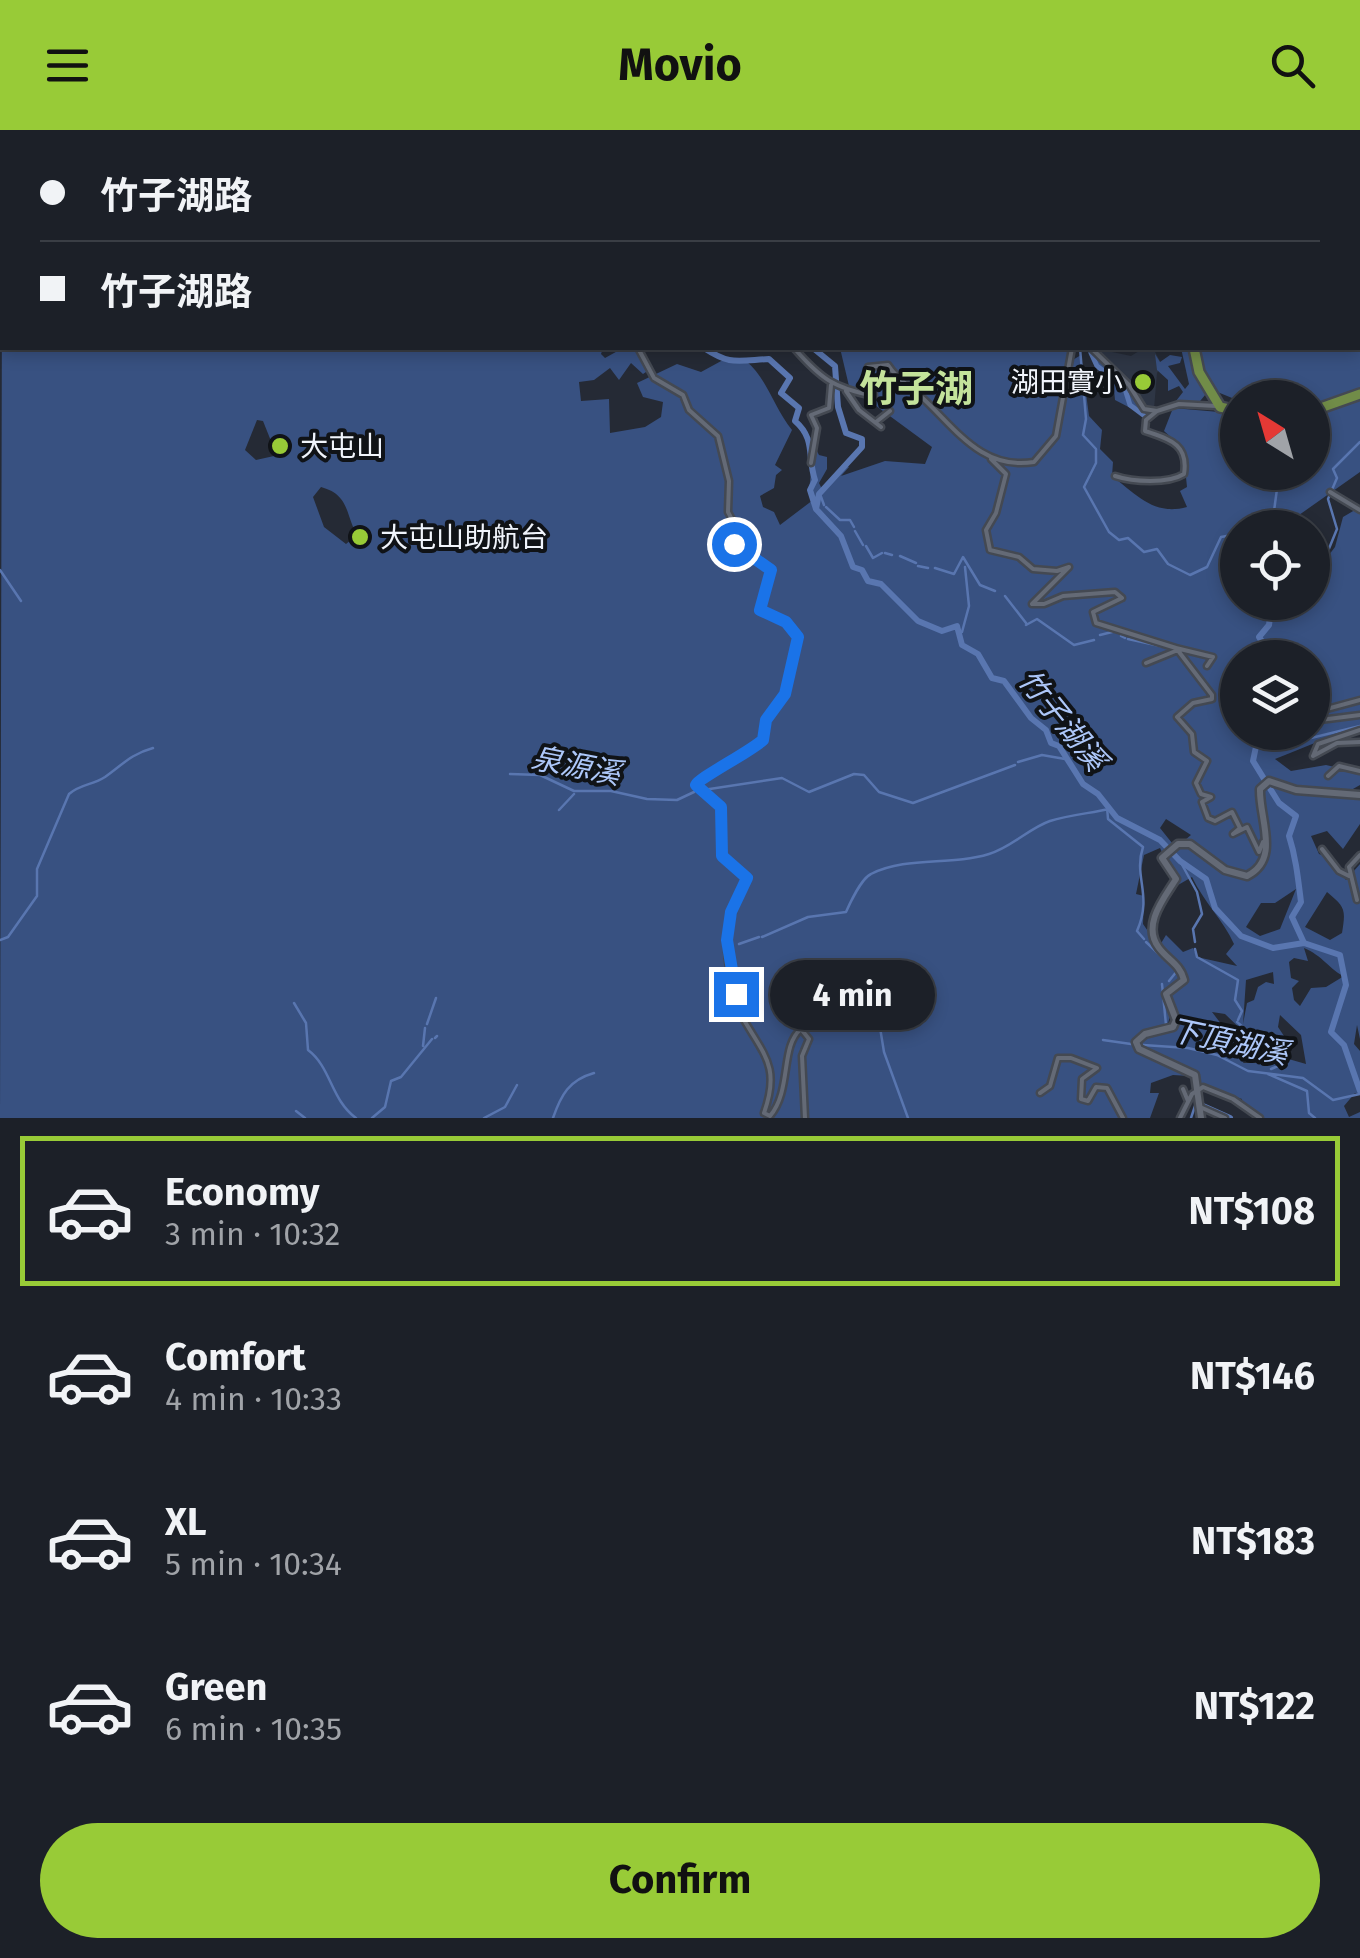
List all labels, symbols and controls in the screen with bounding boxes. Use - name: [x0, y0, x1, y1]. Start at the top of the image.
- icon: menu: [40, 38, 95, 93]
- text: Movio: [618, 38, 742, 92]
- icon: search: [1265, 38, 1320, 93]
- text: 竹子湖路: [100, 173, 252, 219]
- text: 竹子湖路: [100, 269, 252, 315]
- district label: 竹子湖: [859, 366, 973, 412]
- place label: 湖田實小: [1011, 366, 1123, 399]
- marker: 湖田實小: [1132, 371, 1154, 393]
- north arrow: [1220, 380, 1330, 490]
- map controls: [1220, 380, 1330, 750]
- place label: 大屯山: [300, 430, 384, 463]
- marker: 大屯山: [269, 435, 291, 457]
- button: locate: [1220, 510, 1330, 620]
- place label: 大屯山助航台: [380, 521, 548, 554]
- route start: [712, 522, 757, 567]
- marker: 大屯山助航台: [349, 526, 371, 548]
- button: layers: [1220, 640, 1330, 750]
- water label: 竹子湖溪: [1010, 662, 1116, 781]
- water label: 泉源溪: [528, 740, 628, 793]
- callout: 4 min: [771, 959, 936, 1029]
- route end: [714, 972, 759, 1017]
- text: 4 min: [812, 976, 893, 1014]
- water label: 下頂湖溪: [1167, 1012, 1295, 1073]
- icon: car: [45, 1166, 135, 1256]
- text: Economy: [165, 1169, 320, 1215]
- text: NT$108: [1189, 1188, 1315, 1234]
- text: 3 min · 10:32: [165, 1215, 340, 1253]
- icon: car: [45, 1331, 135, 1421]
- text: Comfort: [165, 1334, 306, 1380]
- text: NT$146: [1190, 1353, 1315, 1399]
- text: 4 min · 10:33: [165, 1380, 342, 1418]
- icon: car: [45, 1496, 135, 1586]
- text: XL: [165, 1499, 207, 1545]
- text: NT$183: [1191, 1518, 1315, 1564]
- text: 5 min · 10:34: [165, 1545, 342, 1583]
- icon: car: [45, 1661, 135, 1751]
- text: Green: [165, 1664, 268, 1710]
- text: NT$122: [1194, 1683, 1315, 1729]
- text: 6 min · 10:35: [165, 1710, 342, 1748]
- button: Confirm: [40, 1823, 1320, 1938]

